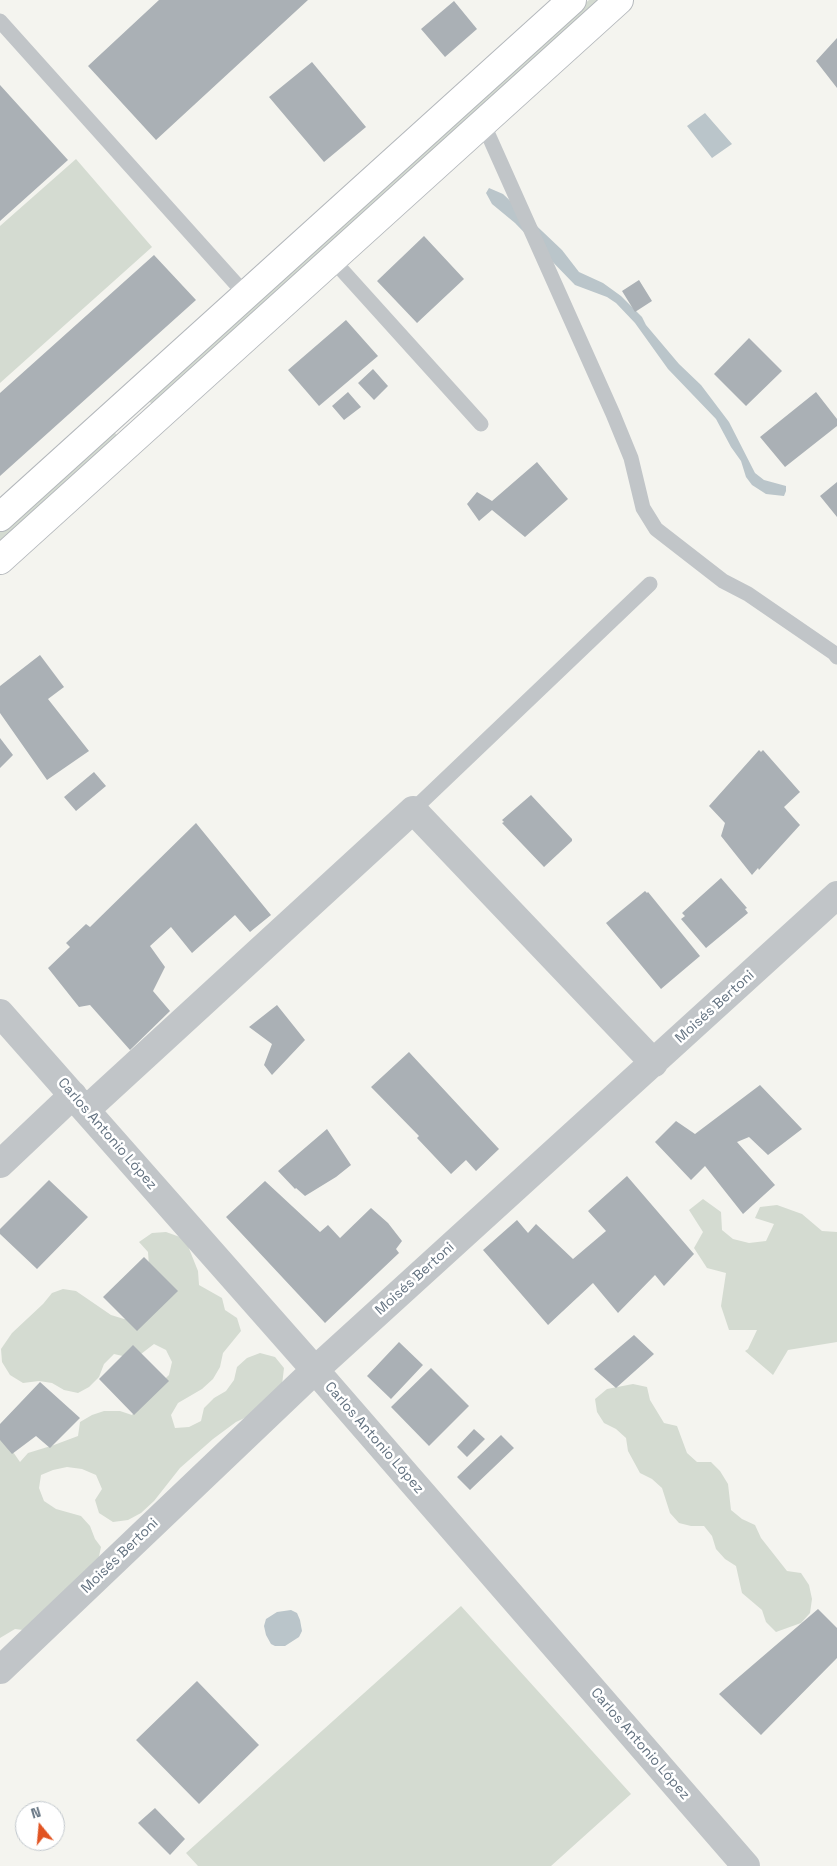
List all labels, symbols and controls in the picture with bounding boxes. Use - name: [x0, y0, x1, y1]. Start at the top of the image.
- street label: Moisés Bertoni: [672, 967, 758, 1047]
- street label: Carlos Antonio López: [54, 1075, 160, 1193]
- street label: Moisés Bertoni: [372, 1239, 458, 1319]
- street label: Carlos Antonio López: [321, 1379, 427, 1497]
- street label: Moisés Bertoni: [78, 1515, 162, 1597]
- street label: Carlos Antonio López: [587, 1685, 693, 1803]
- north arrow: [15, 1801, 65, 1851]
- text: N: [29, 1803, 43, 1823]

